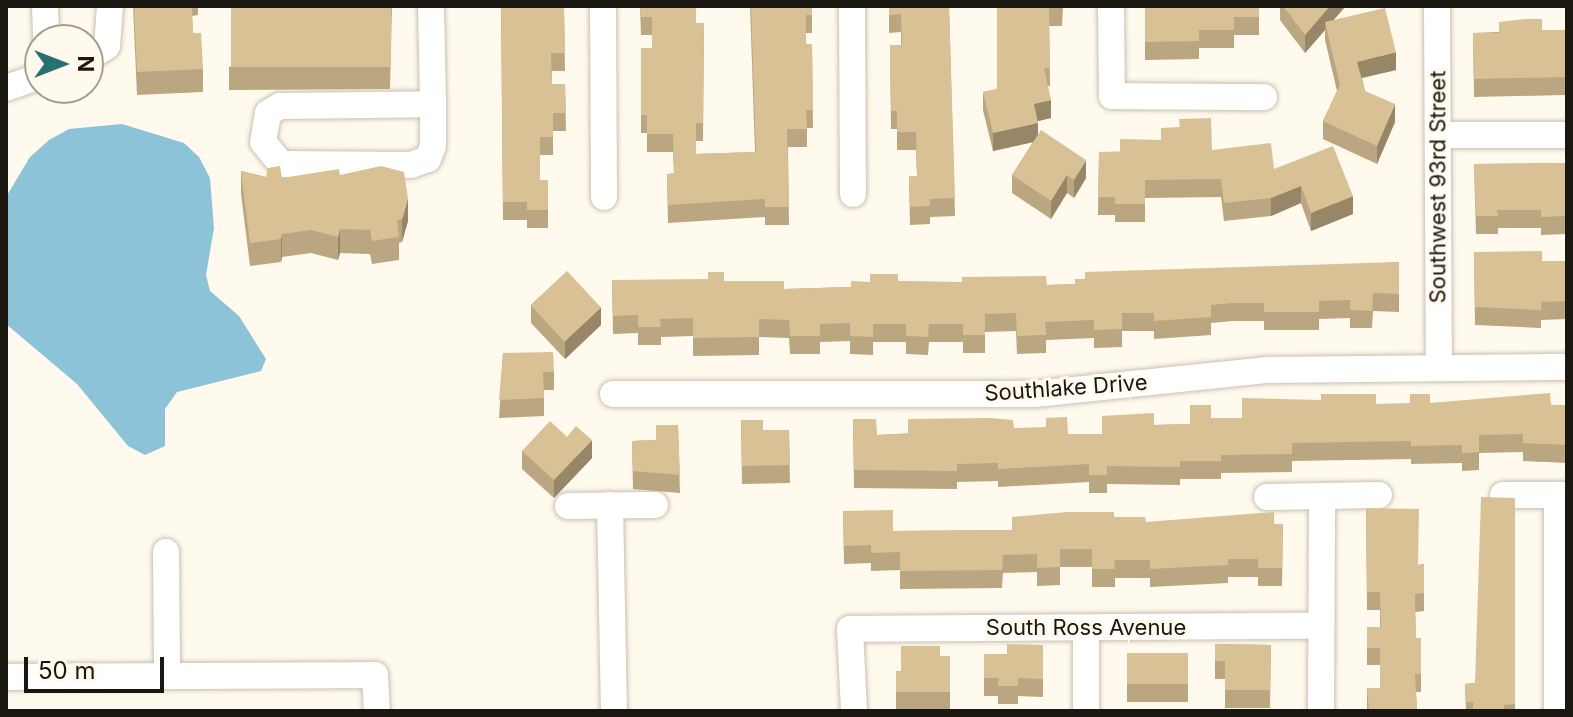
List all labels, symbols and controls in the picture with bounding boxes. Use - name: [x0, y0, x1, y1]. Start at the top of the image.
- north arrow: [24, 24, 104, 104]
- text: N: [73, 56, 99, 72]
- street label: Southwest 93rd Street: [1425, 71, 1451, 303]
- street label: Southlake Drive: [984, 369, 1148, 407]
- street label: South Ross Avenue: [986, 615, 1186, 641]
- scale bar: [28, 641, 168, 691]
- text: 50 m: [38, 656, 96, 685]

